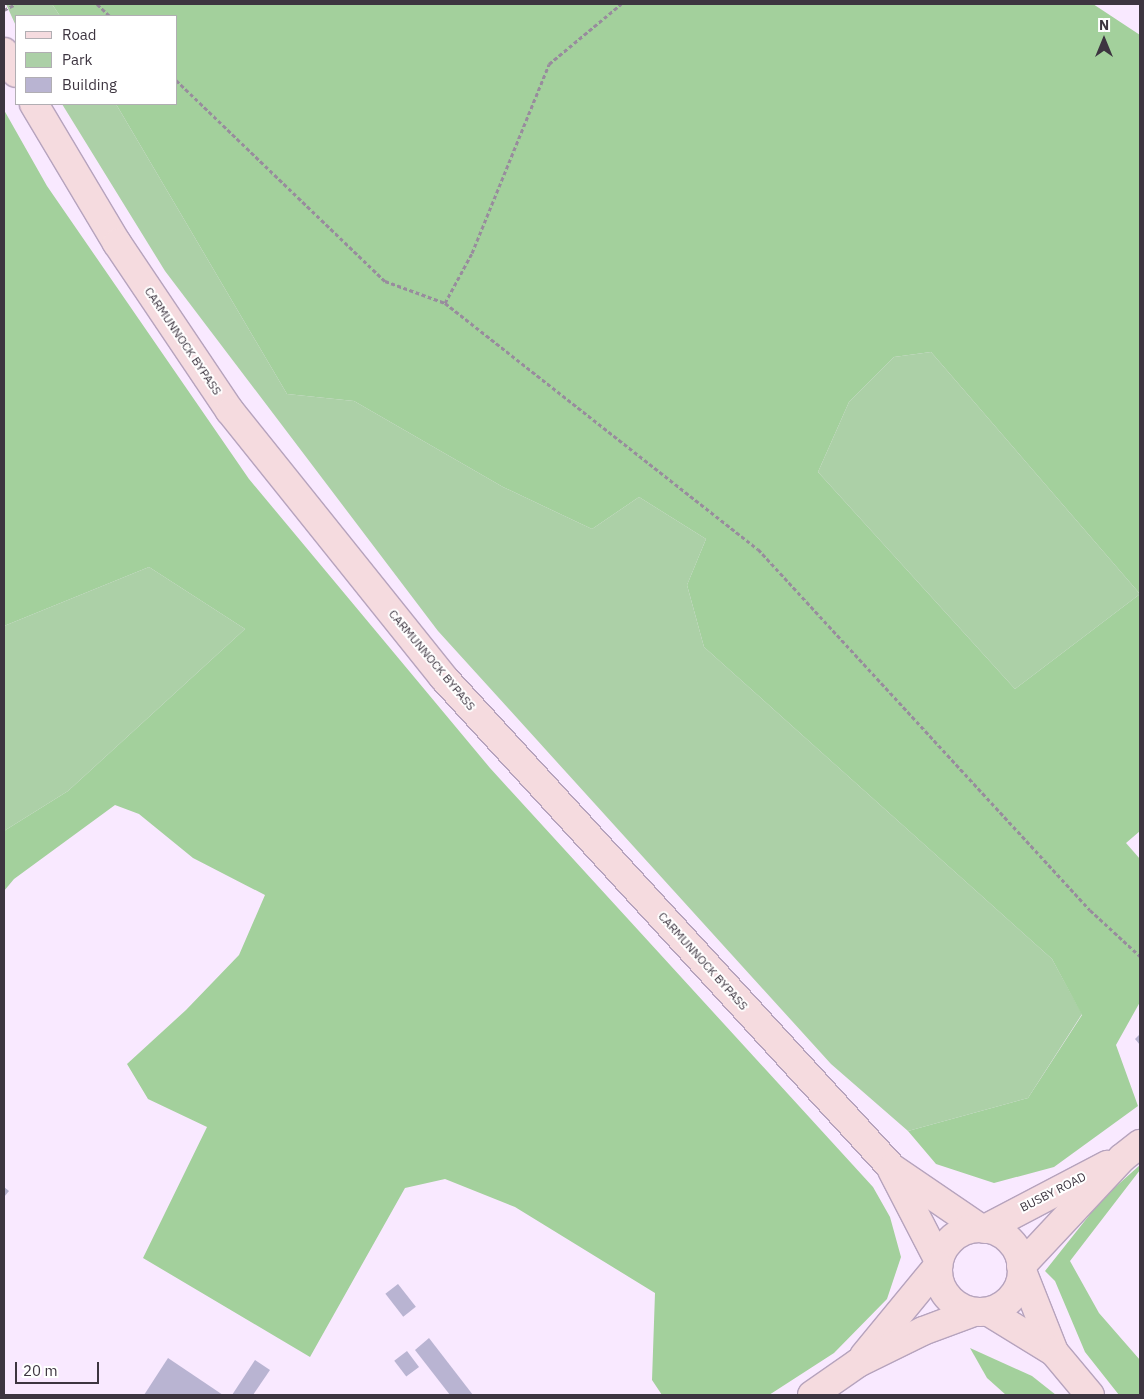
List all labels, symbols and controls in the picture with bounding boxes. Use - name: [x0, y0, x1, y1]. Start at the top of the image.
- legend: [15, 15, 178, 105]
- north arrow: [1079, 15, 1129, 65]
- text: N: [1099, 16, 1109, 34]
- text: Road: [62, 25, 97, 44]
- text: Park: [62, 50, 92, 69]
- text: Building: [62, 75, 117, 94]
- street label: CARMUNNOCK BYPASS: [142, 284, 224, 398]
- street label: CARMUNNOCK BYPASS: [386, 607, 478, 713]
- street label: CARMUNNOCK BYPASS: [655, 909, 751, 1013]
- street label: BUSBY ROAD: [1018, 1169, 1088, 1215]
- scale bar: [18, 1352, 101, 1384]
- text: 20 m: [23, 1361, 58, 1380]

